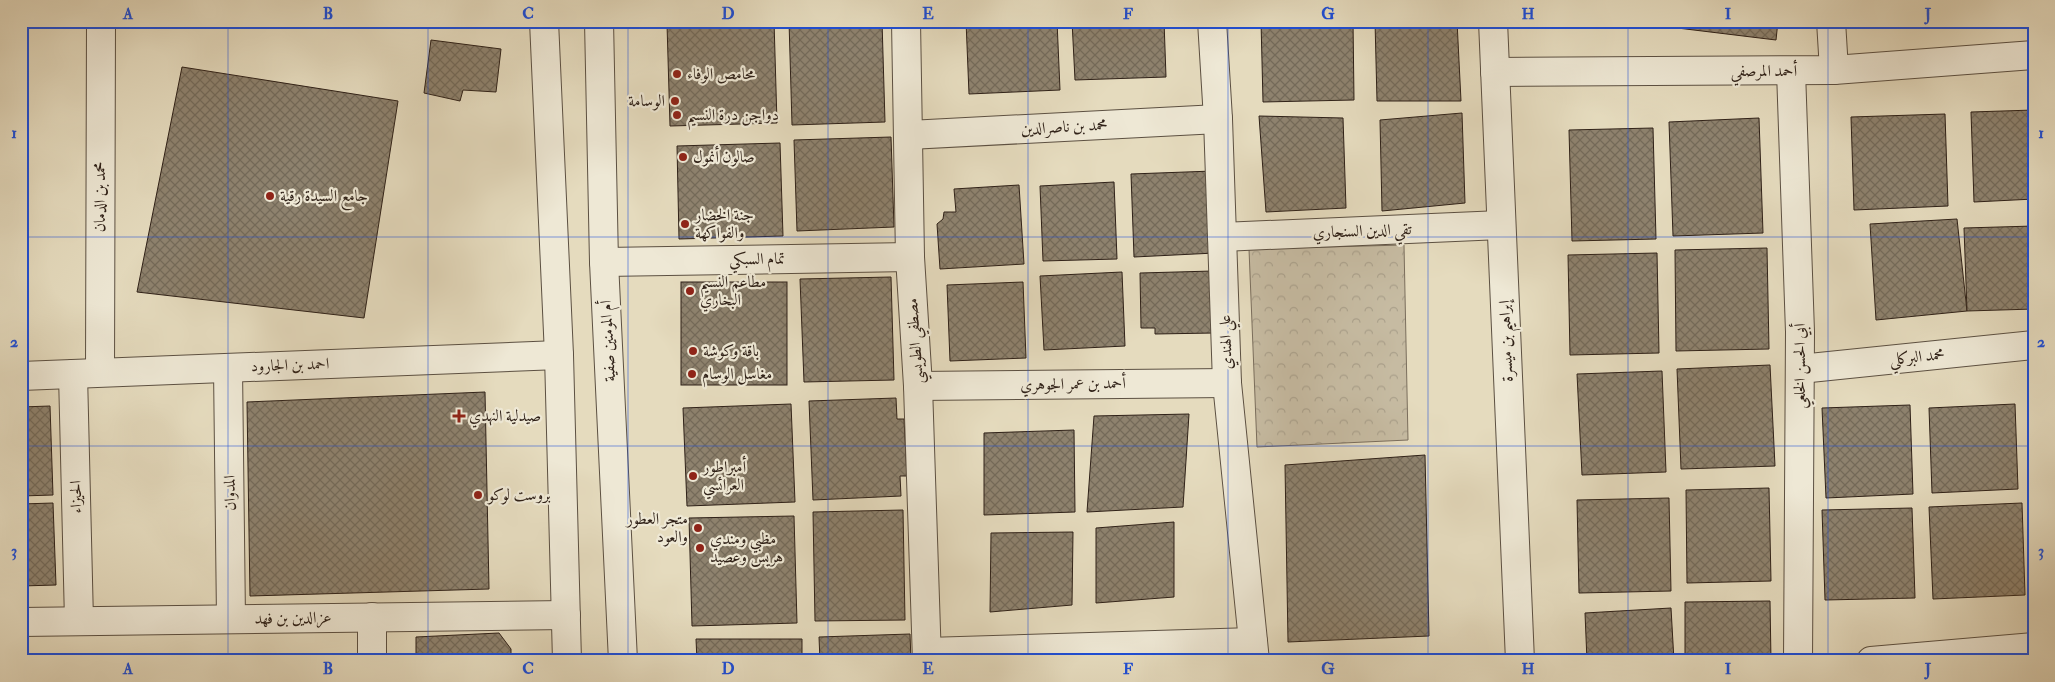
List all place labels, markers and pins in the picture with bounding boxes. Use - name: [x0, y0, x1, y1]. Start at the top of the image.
- place label: محامص الوفاء: [687, 64, 755, 84]
- marker: محامص الوفاء: [671, 68, 683, 80]
- place label: الوسامة: [628, 91, 665, 111]
- marker: الوسامة: [669, 95, 681, 107]
- place label: دواجن درة النسيم: [687, 105, 779, 131]
- marker: دواجن درة النسيم: [671, 109, 683, 121]
- place label: صالون أنمول: [693, 145, 755, 167]
- marker: صالون أنمول: [677, 151, 689, 163]
- place label: جامع السيدة رقية: [280, 186, 368, 211]
- marker: جامع السيدة رقية: [264, 190, 276, 202]
- place label: جنة الخضار والفواكهة: [693, 205, 754, 243]
- marker: جنة الخضار والفواكهة: [679, 218, 691, 230]
- place label: مطاعم النسيم البخاري: [700, 272, 766, 312]
- marker: مطاعم النسيم البخاري: [684, 285, 696, 297]
- place label: باقة وكوشة: [703, 341, 759, 361]
- marker: باقة وكوشة: [687, 345, 699, 357]
- place label: مغاسل الوسام: [702, 364, 772, 388]
- marker: مغاسل الوسام: [686, 368, 698, 380]
- place label: صيدلية النهدي: [469, 406, 541, 428]
- marker: صيدلية النهدي: [453, 410, 465, 422]
- place label: أمبراطور العرائسي: [701, 455, 746, 500]
- marker: أمبراطور العرائسي: [687, 470, 699, 482]
- place label: بروست لوكو: [486, 485, 551, 505]
- marker: بروست لوكو: [472, 489, 484, 501]
- place label: متجر العطور والعود: [624, 509, 688, 547]
- marker: متجر العطور والعود: [692, 522, 704, 534]
- place label: مظبي ومندي هريس وعصيد: [710, 529, 783, 567]
- marker: مظبي ومندي هريس وعصيد: [694, 542, 706, 554]

